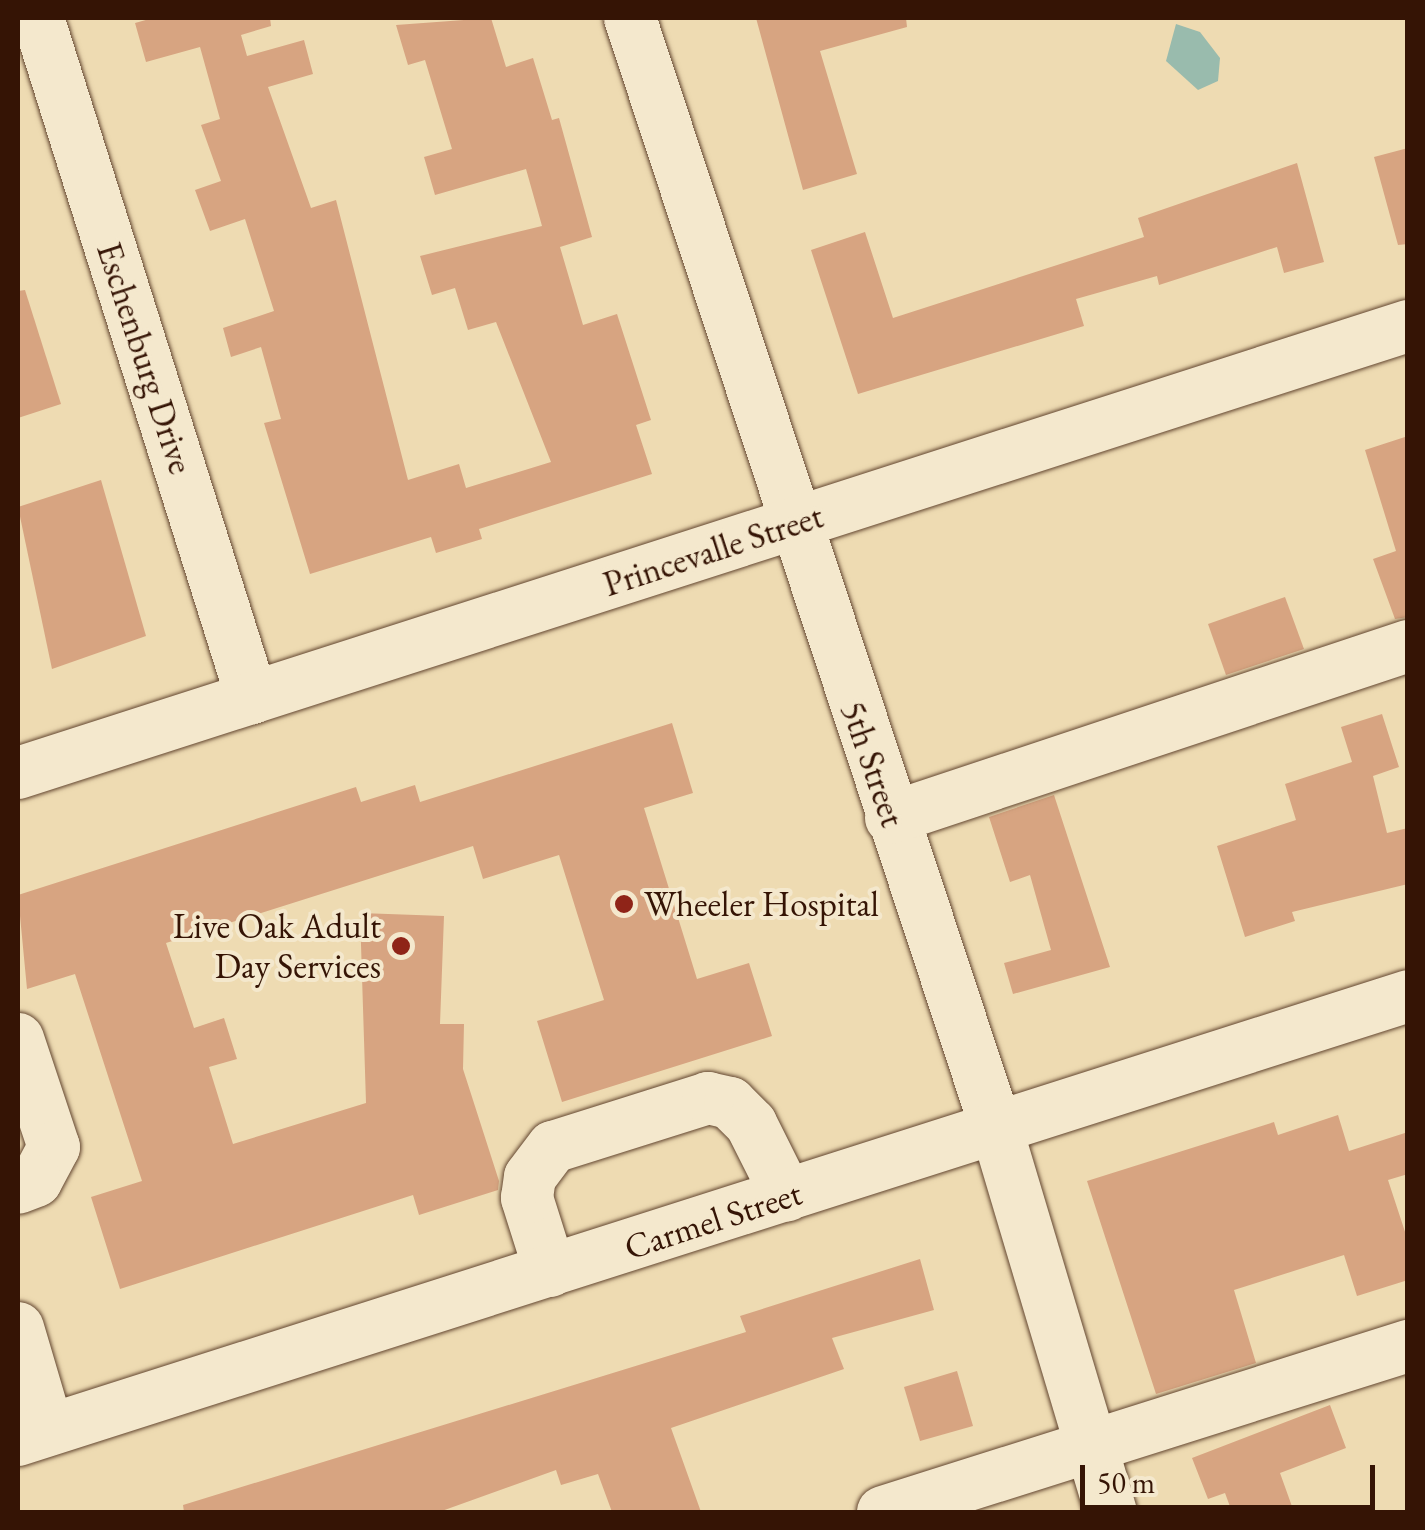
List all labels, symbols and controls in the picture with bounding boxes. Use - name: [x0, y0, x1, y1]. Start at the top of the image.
- street label: Eschenburg Drive: [88, 237, 202, 479]
- street label: Princevalle Street: [598, 495, 828, 605]
- street label: 5th Street: [832, 696, 914, 832]
- place label: Wheeler Hospital: [644, 883, 879, 925]
- marker: Wheeler Hospital: [613, 893, 635, 915]
- place label: Live Oak Adult Day Services: [173, 905, 381, 987]
- marker: Live Oak Adult Day Services: [390, 935, 412, 957]
- street label: Carmel Street: [619, 1172, 807, 1268]
- scale bar: [1085, 1445, 1380, 1507]
- text: 50 m: [1097, 1463, 1155, 1502]

